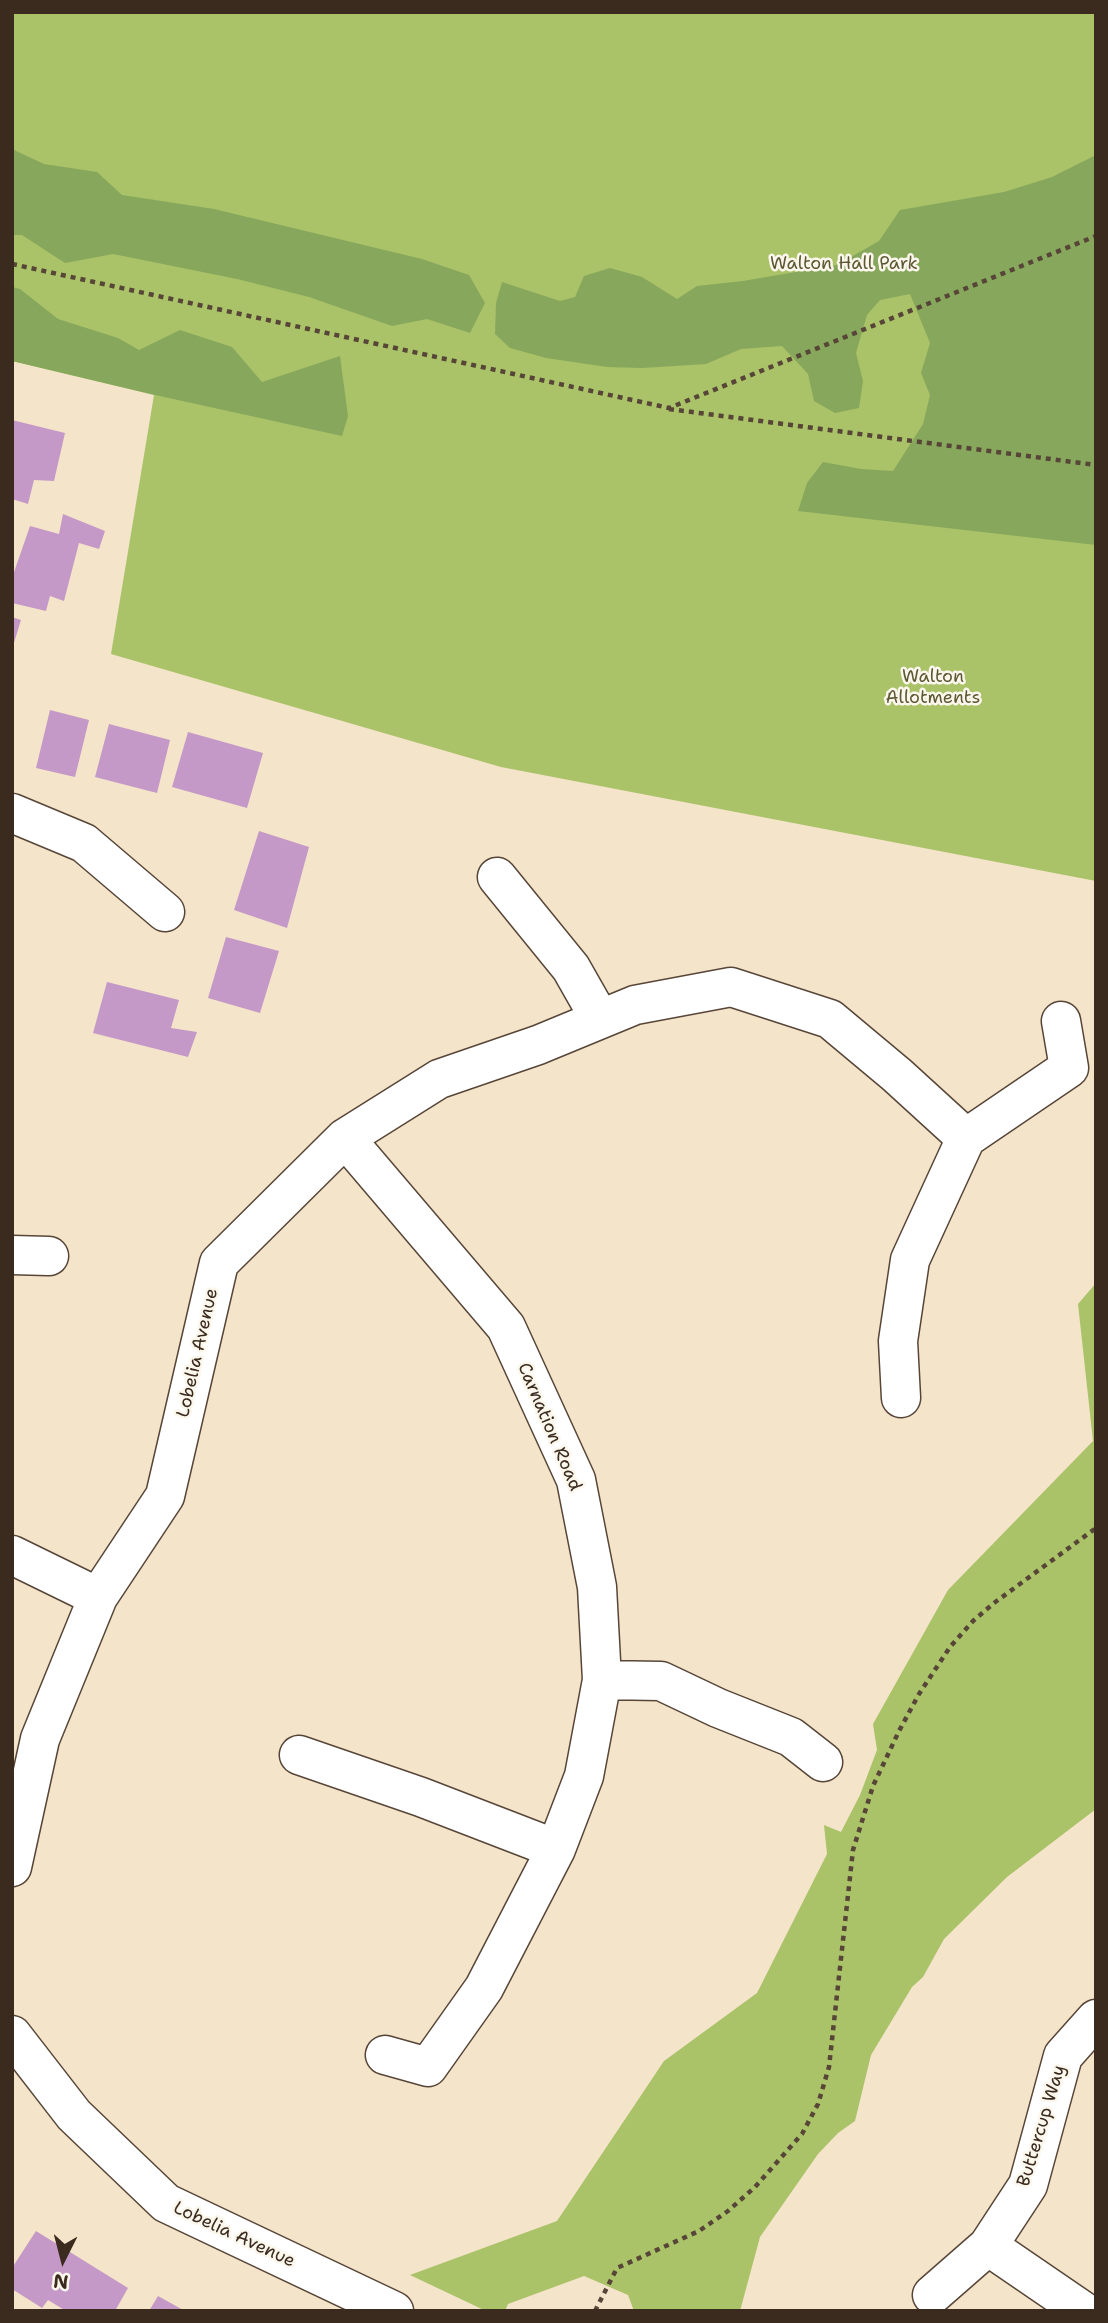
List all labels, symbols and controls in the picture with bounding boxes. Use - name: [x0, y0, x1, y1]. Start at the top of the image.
- park label: Walton Hall Park: [770, 253, 918, 275]
- park label: Walton Allotments: [886, 666, 980, 708]
- street label: Lobelia Avenue: [173, 1286, 223, 1420]
- street label: Carnation Road: [512, 1360, 586, 1494]
- street label: Buttercup Way: [1013, 2063, 1071, 2189]
- street label: Lobelia Avenue: [170, 2197, 298, 2273]
- north arrow: [28, 2225, 98, 2295]
- text: N: [52, 2268, 70, 2295]

